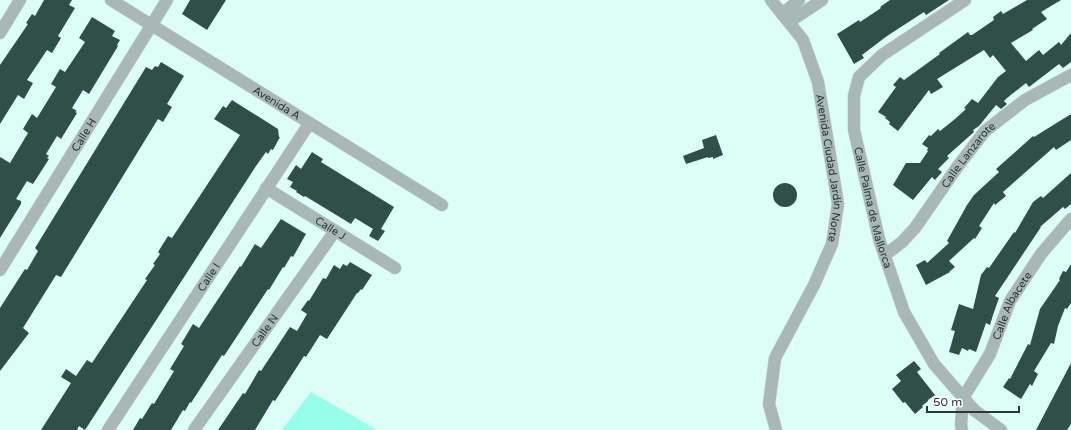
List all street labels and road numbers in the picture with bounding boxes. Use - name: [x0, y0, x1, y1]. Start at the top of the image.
- street label: Avenida A: [250, 83, 303, 123]
- street label: Avenida Ciudad Jardín Norte: [813, 93, 844, 243]
- street label: Calle H: [69, 116, 99, 154]
- street label: Calle Lanzarote: [939, 119, 998, 191]
- street label: Calle Palma de Mallorca: [851, 146, 895, 270]
- street label: Calle J: [313, 214, 348, 243]
- street label: Calle I: [195, 261, 223, 294]
- street label: Calle Albacete: [990, 269, 1035, 342]
- street label: Calle N: [249, 312, 281, 350]

